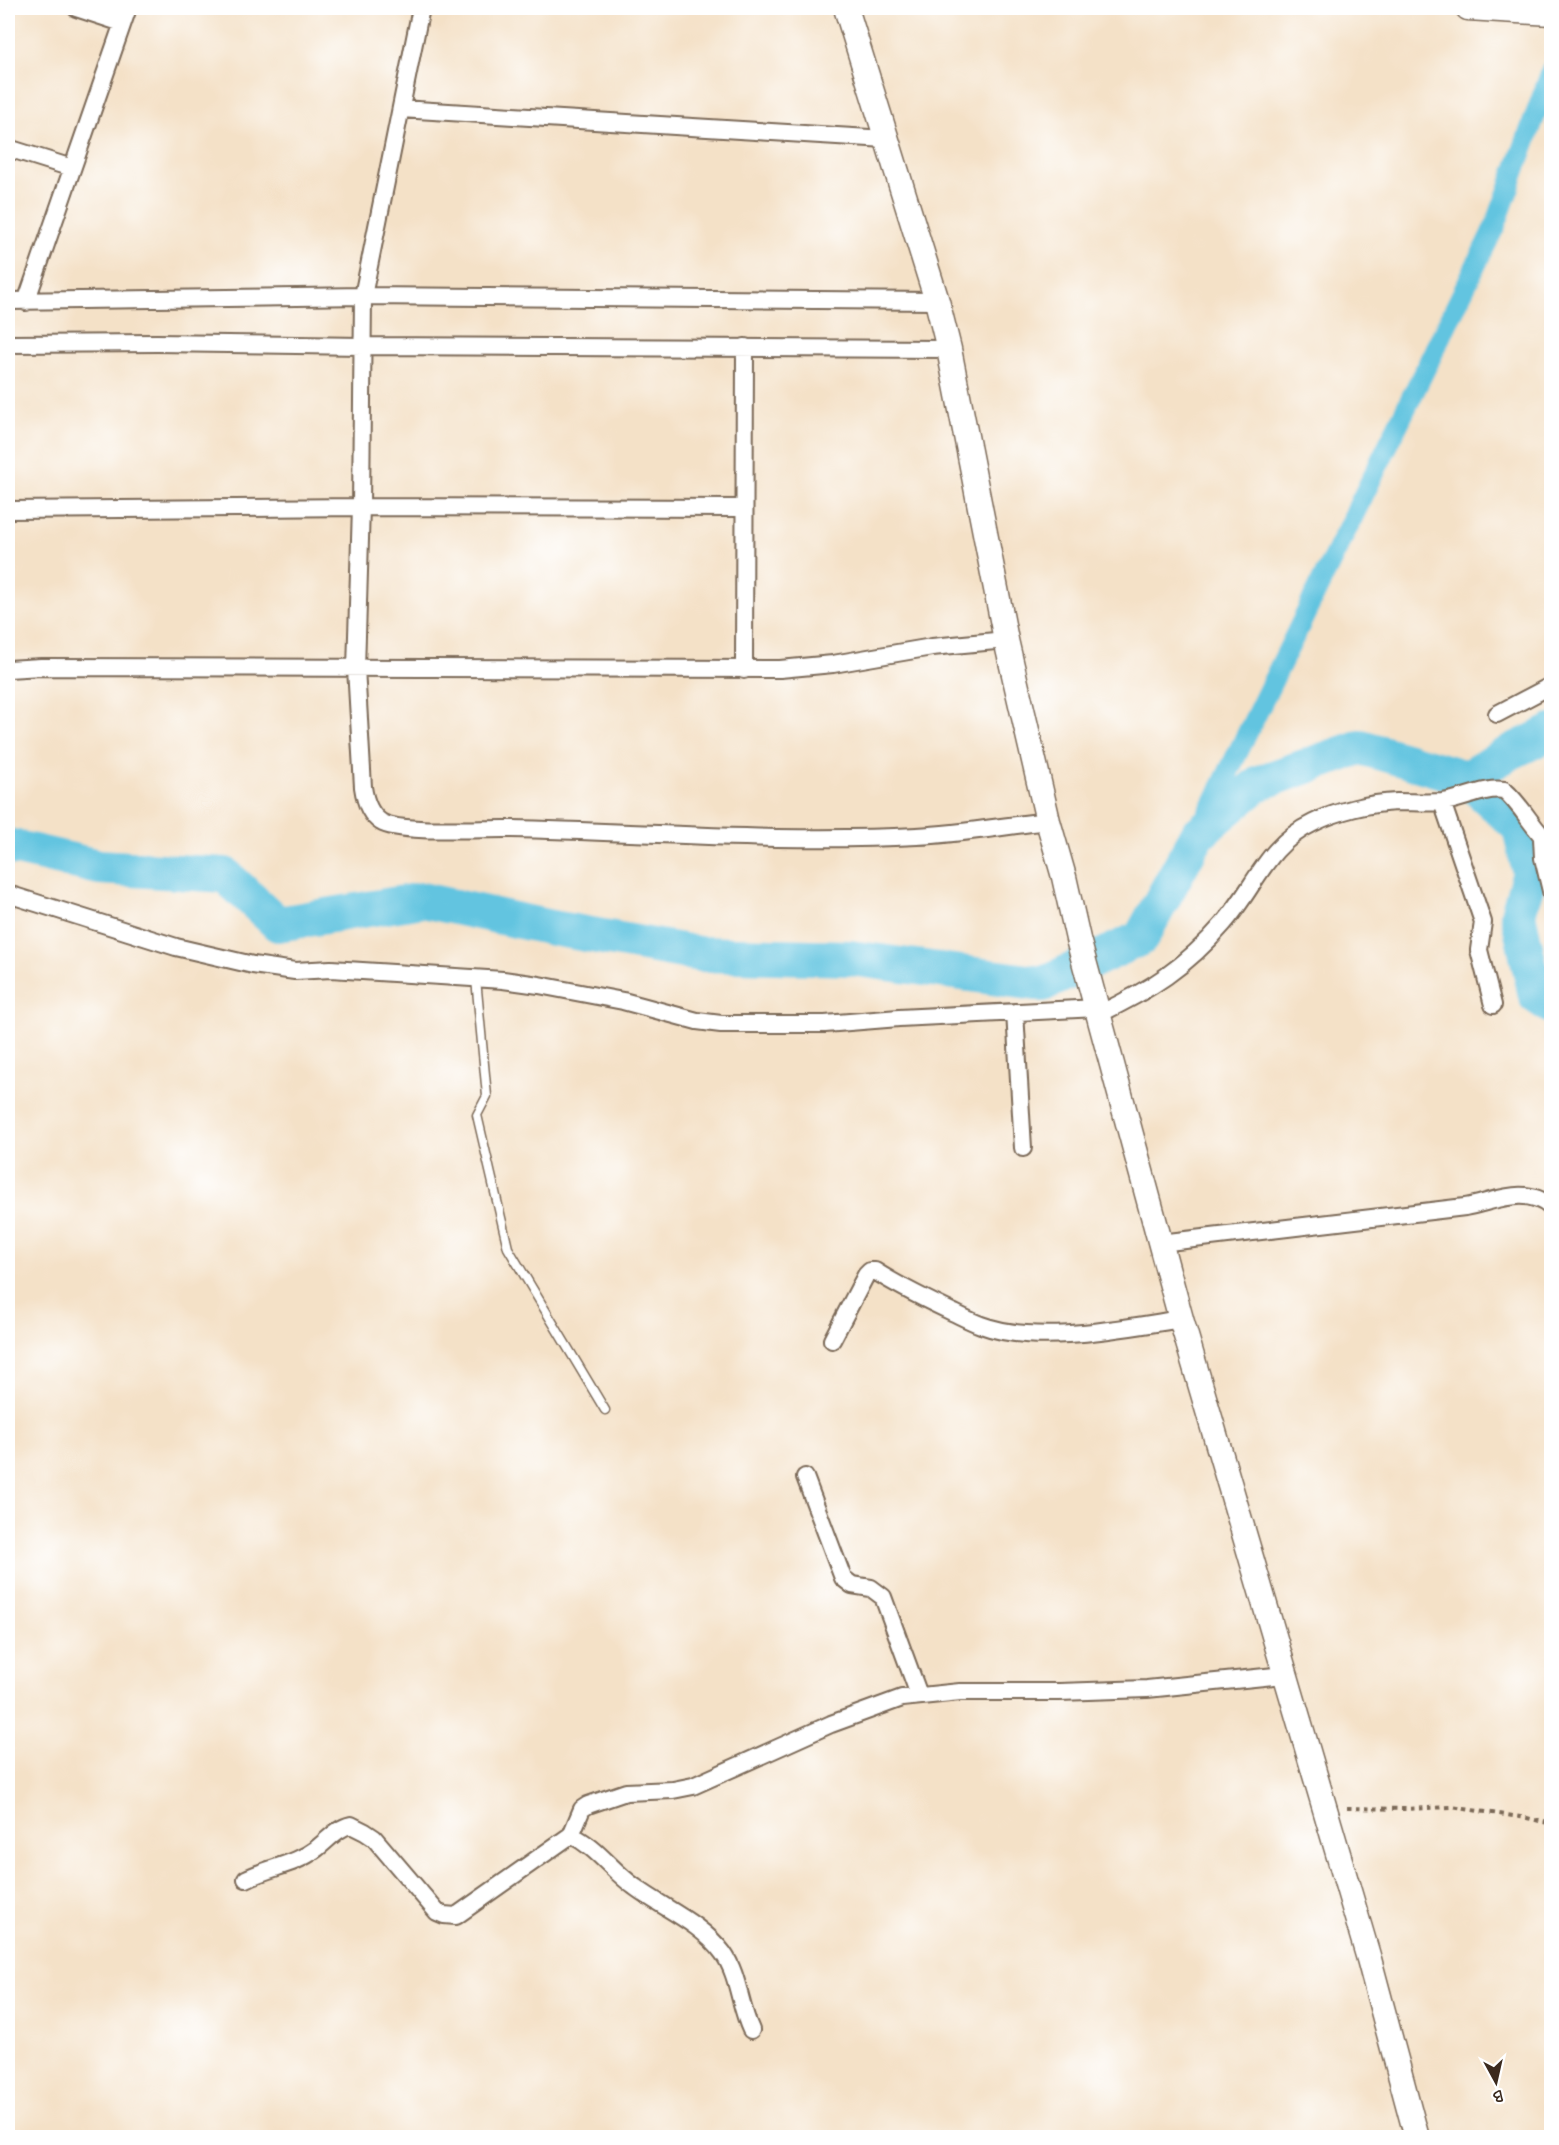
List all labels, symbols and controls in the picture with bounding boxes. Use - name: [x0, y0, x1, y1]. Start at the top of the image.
- north arrow: [1466, 2052, 1526, 2112]
- text: B: [1491, 2084, 1504, 2106]

